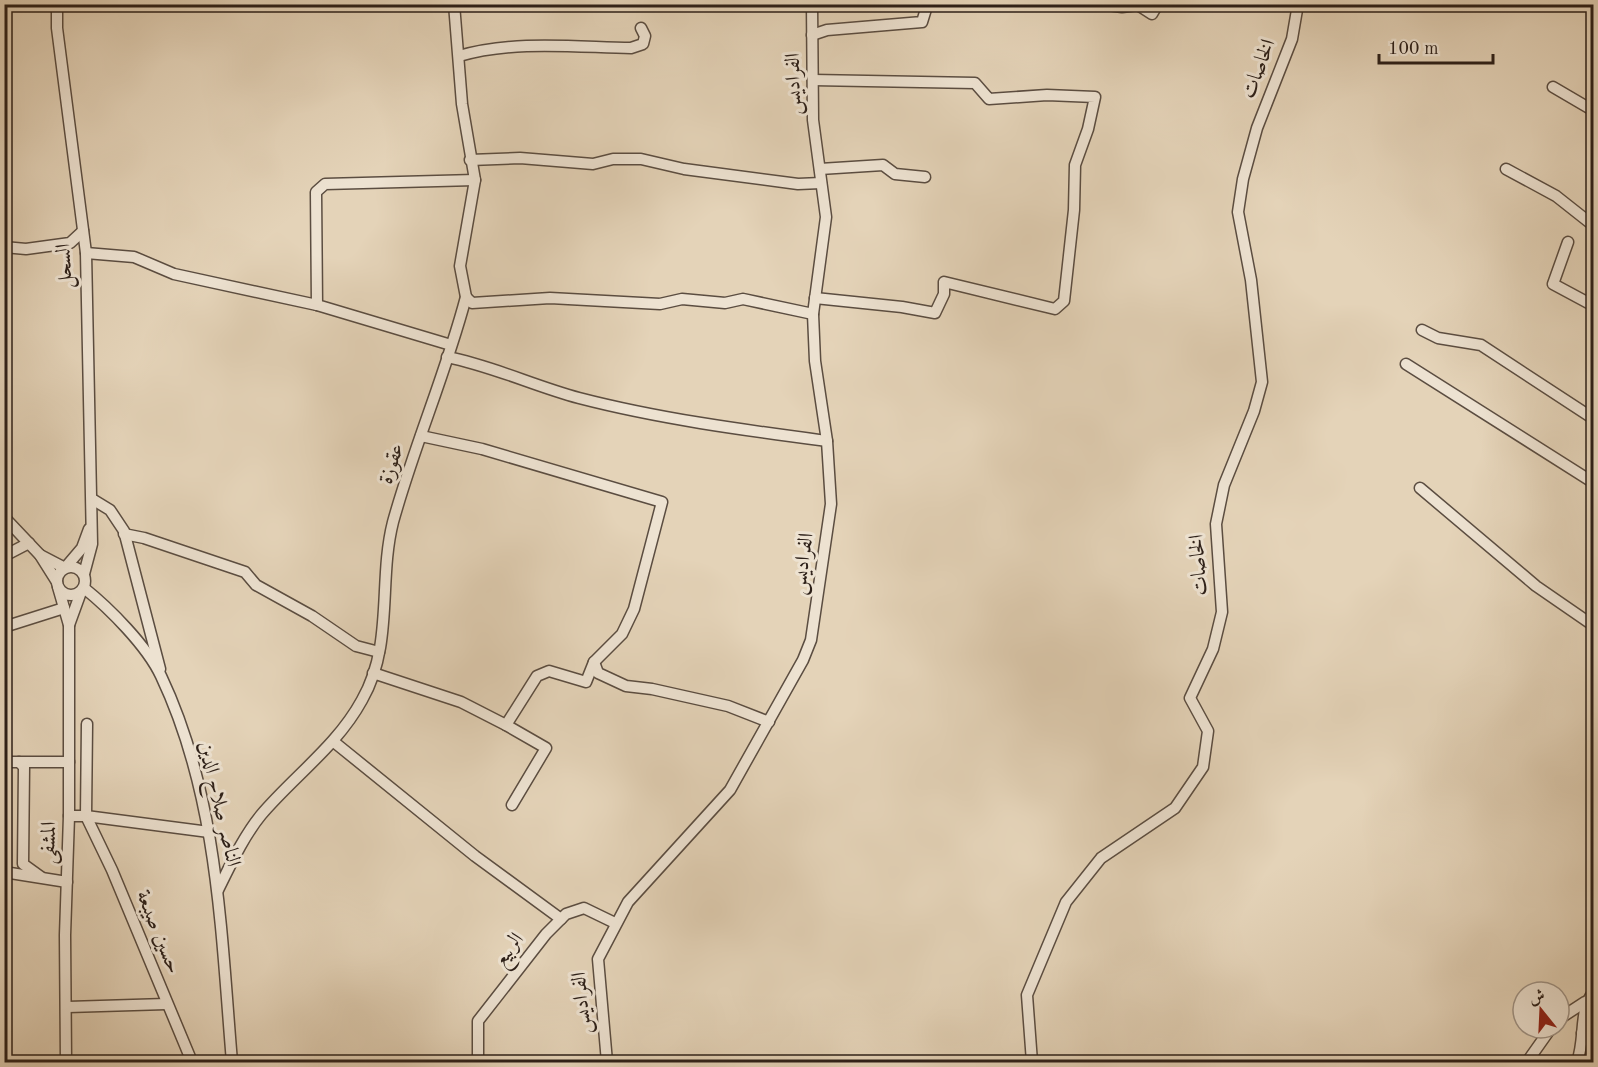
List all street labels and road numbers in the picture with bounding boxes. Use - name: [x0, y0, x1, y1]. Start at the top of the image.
- street label: الخاصات: [1238, 37, 1280, 101]
- street label: الفراديس: [783, 53, 807, 115]
- street label: السحل: [53, 243, 80, 289]
- street label: عقوزة: [376, 441, 409, 487]
- street label: الفراديس: [788, 532, 820, 597]
- street label: الخاصات: [1186, 534, 1212, 596]
- street label: الناصر صلاح الدين: [188, 739, 244, 870]
- street label: المشفى: [38, 821, 63, 865]
- street label: حسين صيبعة: [131, 887, 184, 977]
- street label: الربيع: [489, 929, 534, 975]
- street label: الفراديس: [569, 971, 597, 1035]

